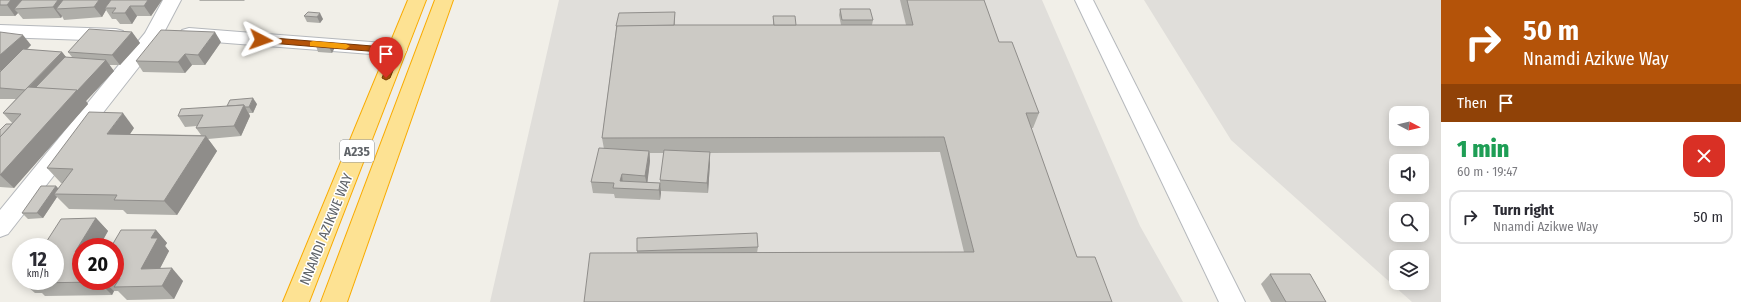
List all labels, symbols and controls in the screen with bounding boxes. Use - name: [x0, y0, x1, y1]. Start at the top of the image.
- text: 50 m: [1523, 14, 1579, 47]
- icon: right: [1457, 16, 1509, 68]
- position arrow: [240, 19, 282, 61]
- pin: [369, 37, 403, 78]
- icon: arrive: [375, 43, 397, 65]
- text: Nnamdi Azikwe Way: [1523, 48, 1668, 70]
- icon: arrive: [1495, 92, 1517, 114]
- text: Then: [1457, 94, 1487, 112]
- north arrow: [1389, 106, 1429, 146]
- map controls: [1389, 106, 1429, 290]
- text: 1 min: [1457, 135, 1509, 163]
- button: close: [1683, 135, 1725, 177]
- road number: A235: [340, 140, 374, 162]
- button: sound: [1389, 154, 1429, 194]
- text: 60 m · 19:47: [1457, 164, 1518, 179]
- street label: NNAMDI AZIKWE WAY: [296, 171, 357, 288]
- text: Turn right: [1493, 201, 1554, 219]
- button: search: [1389, 202, 1429, 242]
- icon: right: [1459, 206, 1481, 228]
- text: 50 m: [1693, 208, 1723, 226]
- text: Nnamdi Azikwe Way: [1493, 219, 1598, 234]
- speed limit sign: 20: [72, 238, 124, 290]
- text: 12: [29, 247, 47, 271]
- button: layers: [1389, 250, 1429, 290]
- text: km/h: [27, 268, 49, 280]

